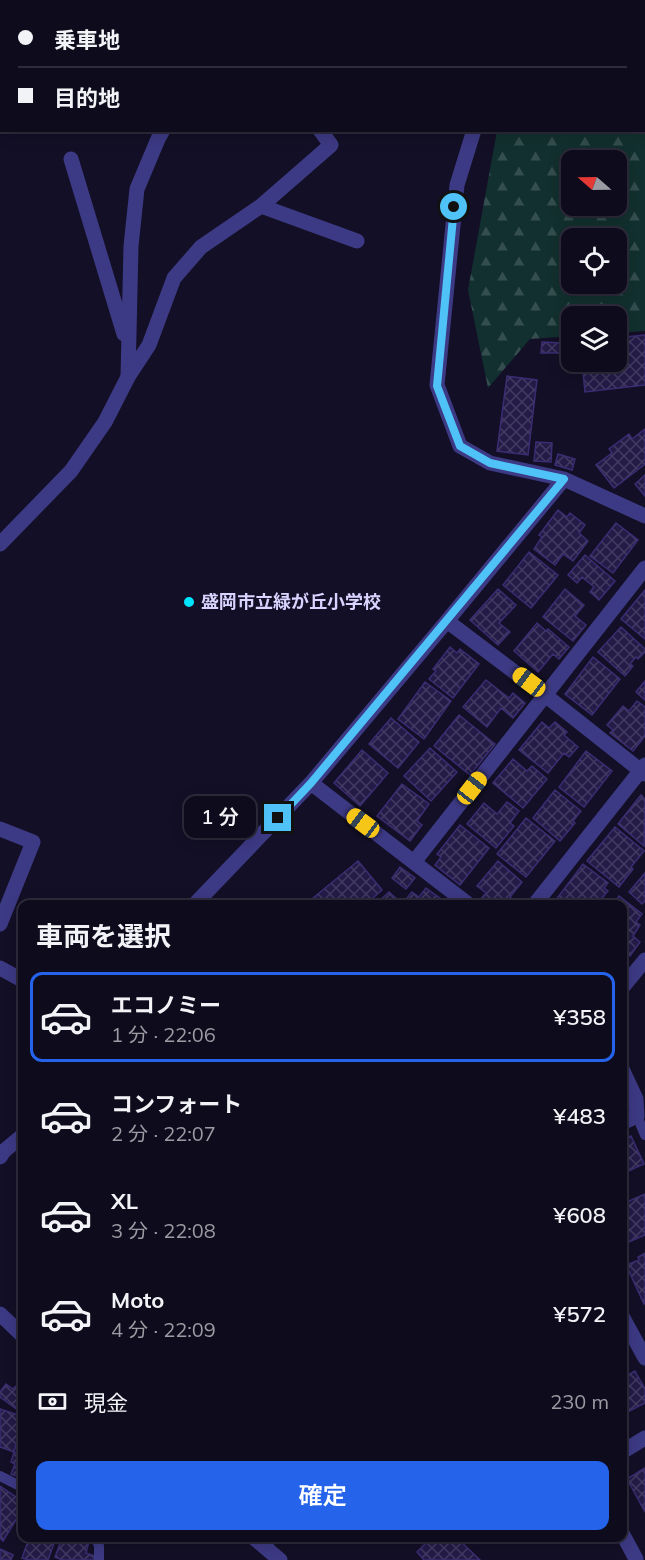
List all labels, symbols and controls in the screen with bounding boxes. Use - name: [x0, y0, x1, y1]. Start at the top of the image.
- text: 乗車地: [54, 26, 120, 54]
- text: 目的地: [54, 84, 120, 112]
- north arrow: [561, 150, 627, 216]
- map controls: [561, 150, 627, 372]
- route start: [440, 193, 467, 220]
- button: locate: [561, 228, 627, 294]
- button: layers: [561, 306, 627, 372]
- place label: 盛岡市立緑が丘小学校: [201, 590, 381, 613]
- marker: 盛岡市立緑が丘小学校: [182, 595, 196, 609]
- car: [509, 664, 549, 700]
- car: [454, 768, 490, 808]
- callout: 1 分: [185, 797, 257, 839]
- text: 1 分: [201, 804, 239, 829]
- route end: [264, 804, 291, 831]
- car: [343, 805, 383, 841]
- text: 車両を選択: [36, 919, 171, 953]
- icon: car: [39, 990, 93, 1044]
- text: エコノミー: [111, 991, 221, 1019]
- text: ¥358: [553, 1003, 606, 1031]
- text: 1 分 · 22:06: [111, 1022, 216, 1047]
- icon: car: [39, 1089, 93, 1143]
- text: コンフォート: [111, 1090, 242, 1118]
- text: ¥483: [553, 1102, 606, 1130]
- text: 2 分 · 22:07: [111, 1121, 216, 1146]
- text: XL: [111, 1187, 138, 1215]
- icon: car: [39, 1188, 93, 1242]
- text: ¥608: [553, 1201, 606, 1229]
- text: 3 分 · 22:08: [111, 1218, 216, 1243]
- text: Moto: [111, 1286, 164, 1314]
- icon: car: [39, 1287, 93, 1341]
- text: ¥572: [553, 1300, 606, 1328]
- text: 4 分 · 22:09: [111, 1317, 216, 1342]
- icon: cash: [36, 1385, 69, 1418]
- text: 現金: [84, 1389, 128, 1417]
- text: 230 m: [550, 1389, 609, 1414]
- button: 確定: [36, 1461, 609, 1530]

